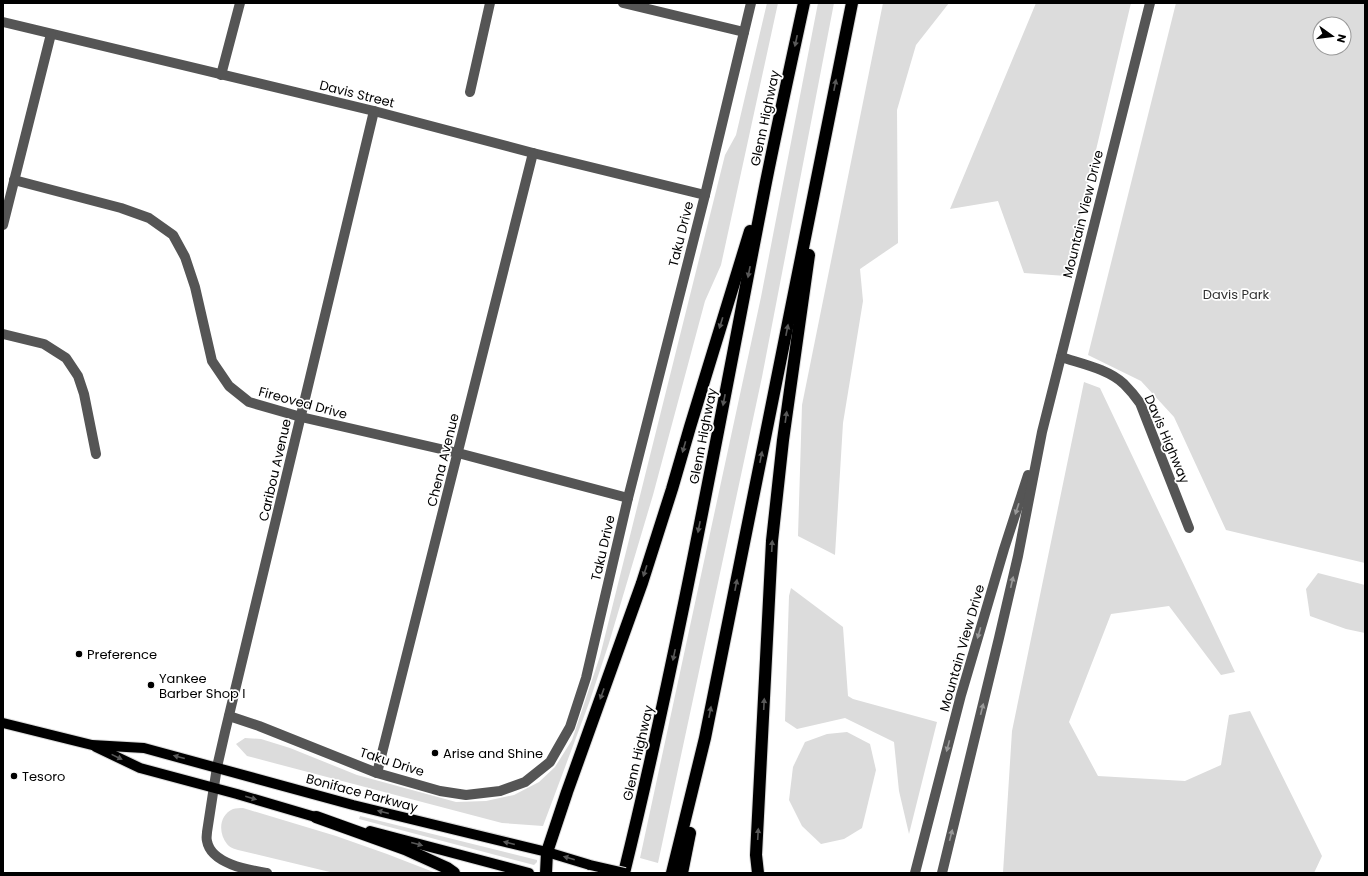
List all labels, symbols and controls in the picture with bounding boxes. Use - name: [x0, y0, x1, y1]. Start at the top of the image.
- north arrow: [1312, 16, 1352, 56]
- text: N: [1333, 32, 1350, 44]
- one-way arrow: [792, 35, 798, 47]
- street label: Glenn Highway: [746, 68, 785, 168]
- street label: Davis Street: [317, 75, 397, 113]
- one-way arrow: [833, 79, 839, 91]
- street label: Mountain View Drive: [1058, 148, 1108, 280]
- street label: Taku Drive: [664, 199, 698, 269]
- one-way arrow: [745, 266, 751, 278]
- park label: Davis Park: [1203, 285, 1270, 304]
- one-way arrow: [718, 317, 724, 329]
- one-way arrow: [784, 324, 790, 336]
- street label: Fireoved Drive: [257, 382, 349, 424]
- street label: Glenn Highway: [684, 386, 722, 486]
- street label: Davis Highway: [1140, 392, 1195, 487]
- one-way arrow: [721, 394, 727, 406]
- street label: Chena Avenue: [422, 411, 464, 509]
- one-way arrow: [783, 411, 789, 423]
- street label: Caribou Avenue: [254, 417, 296, 523]
- one-way arrow: [681, 442, 687, 454]
- one-way arrow: [758, 451, 764, 464]
- one-way arrow: [1014, 503, 1020, 515]
- street label: Taku Drive: [586, 513, 620, 583]
- one-way arrow: [696, 521, 702, 533]
- one-way arrow: [769, 540, 775, 553]
- one-way arrow: [642, 566, 648, 578]
- one-way arrow: [1009, 576, 1015, 588]
- one-way arrow: [733, 579, 739, 591]
- street label: Mountain View Drive: [935, 582, 989, 714]
- one-way arrow: [976, 627, 982, 639]
- place label: Preference: [87, 645, 157, 664]
- marker: Preference: [74, 649, 84, 659]
- one-way arrow: [670, 649, 676, 661]
- place label: Yankee Barber Shop I: [159, 669, 246, 703]
- marker: Yankee Barber Shop I: [146, 680, 156, 690]
- one-way arrow: [599, 688, 605, 700]
- one-way arrow: [761, 697, 767, 710]
- street label: Glenn Highway: [618, 703, 658, 803]
- one-way arrow: [979, 703, 985, 715]
- one-way arrow: [707, 706, 713, 718]
- one-way arrow: [945, 740, 951, 752]
- street label: Taku Drive: [357, 743, 427, 781]
- place label: Arise and Shine: [443, 744, 543, 763]
- marker: Arise and Shine: [430, 748, 440, 758]
- one-way arrow: [112, 754, 123, 760]
- one-way arrow: [173, 754, 185, 760]
- place label: Tesoro: [22, 767, 65, 786]
- street label: Boniface Parkway: [304, 769, 421, 817]
- marker: Tesoro: [9, 771, 19, 781]
- one-way arrow: [246, 795, 258, 801]
- one-way arrow: [377, 809, 389, 815]
- one-way arrow: [754, 828, 761, 840]
- one-way arrow: [949, 829, 955, 841]
- one-way arrow: [503, 840, 515, 846]
- one-way arrow: [411, 841, 424, 847]
- one-way arrow: [562, 855, 574, 861]

